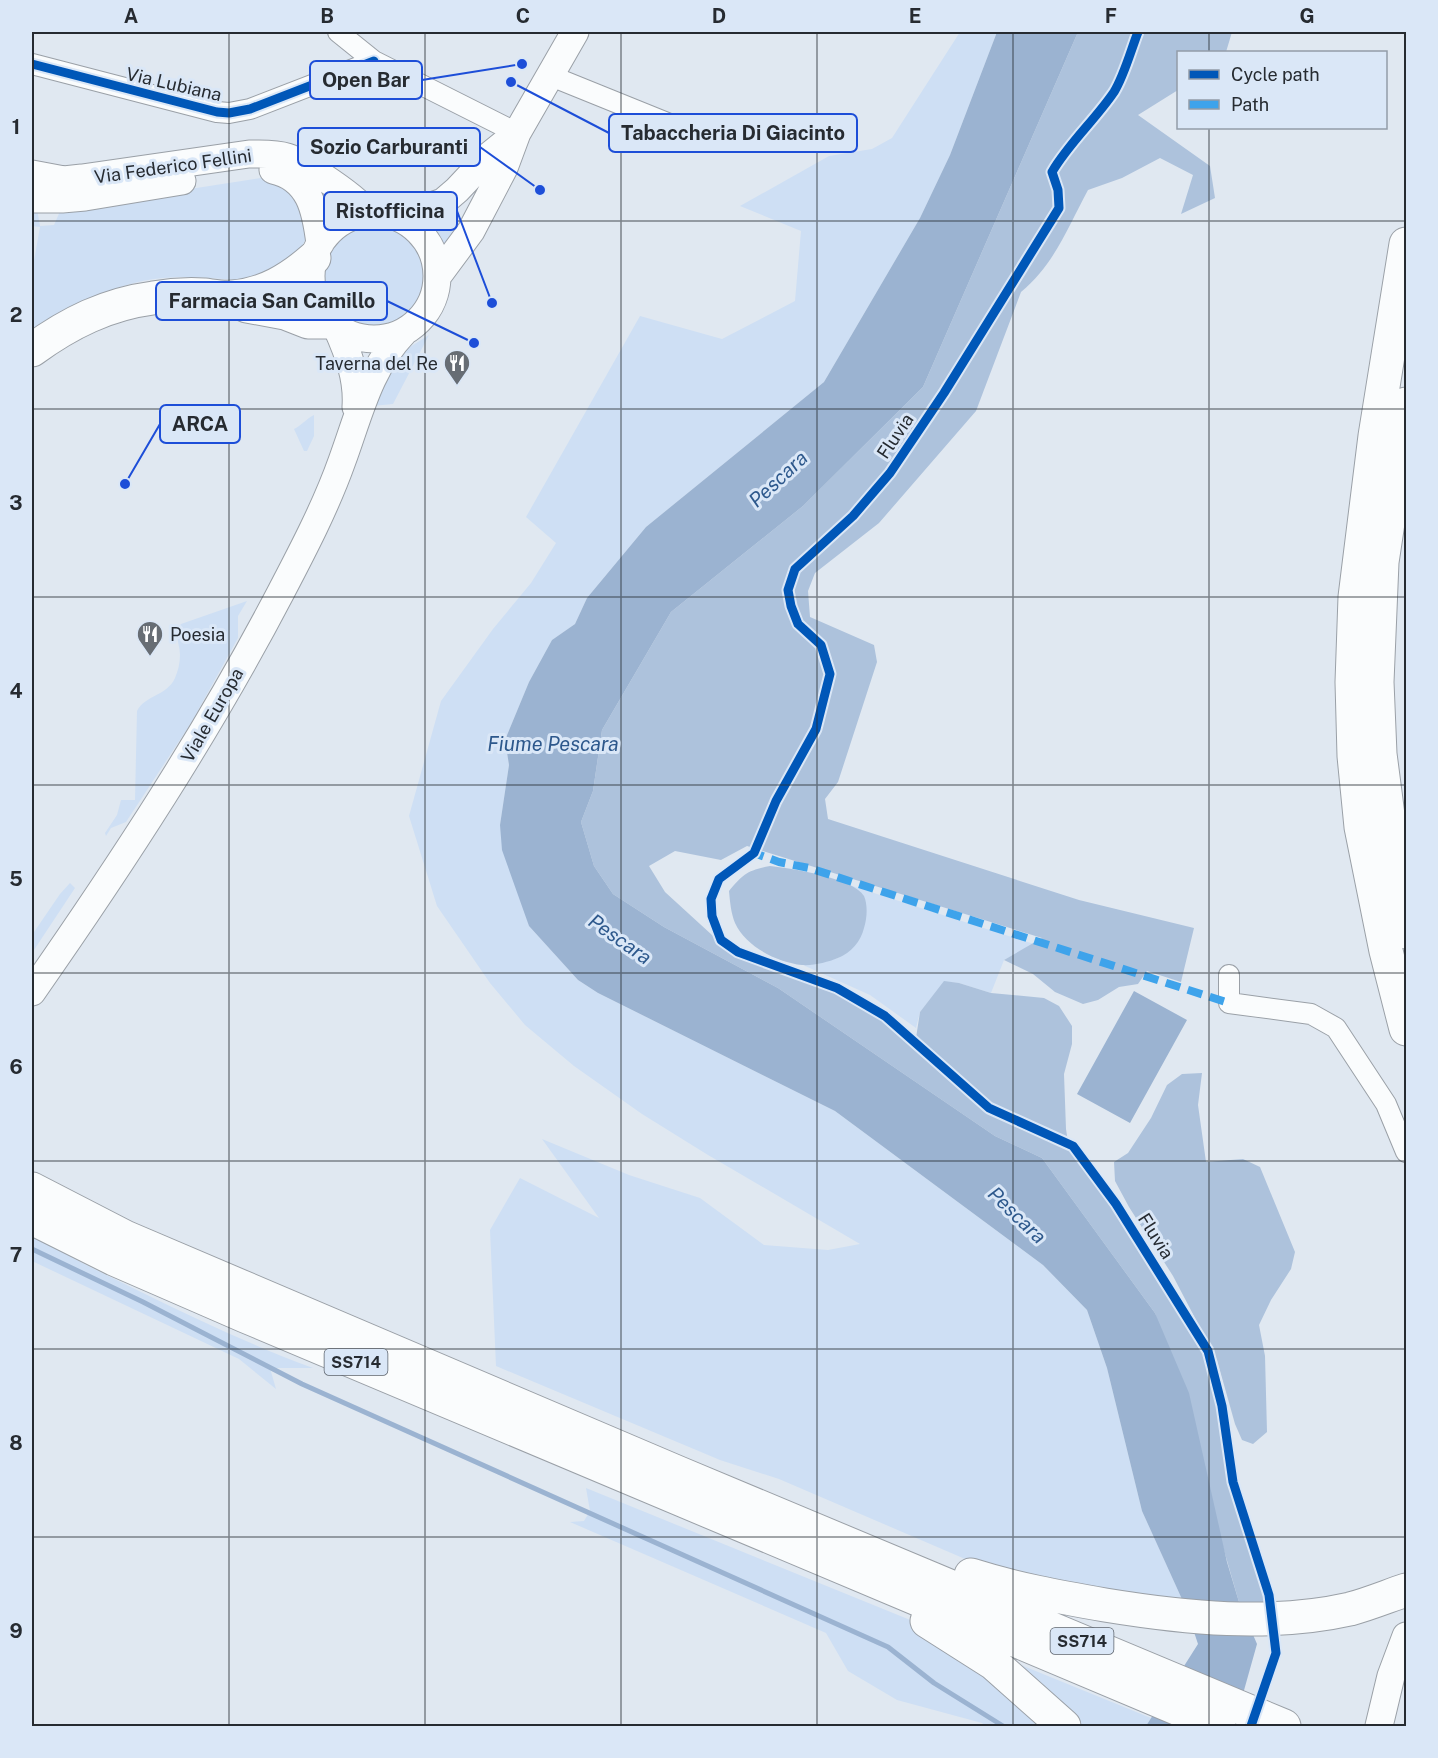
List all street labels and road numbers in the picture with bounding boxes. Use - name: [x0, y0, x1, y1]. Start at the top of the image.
- street label: Via Lubiana: [124, 63, 224, 105]
- street label: Via Federico Fellini: [93, 145, 253, 187]
- street label: Fluvia: [872, 409, 918, 463]
- street label: Viale Europa: [177, 664, 247, 766]
- street label: Fluvia: [1134, 1209, 1178, 1263]
- road number: SS714: [324, 1349, 388, 1375]
- road number: SS714: [1050, 1628, 1114, 1654]

